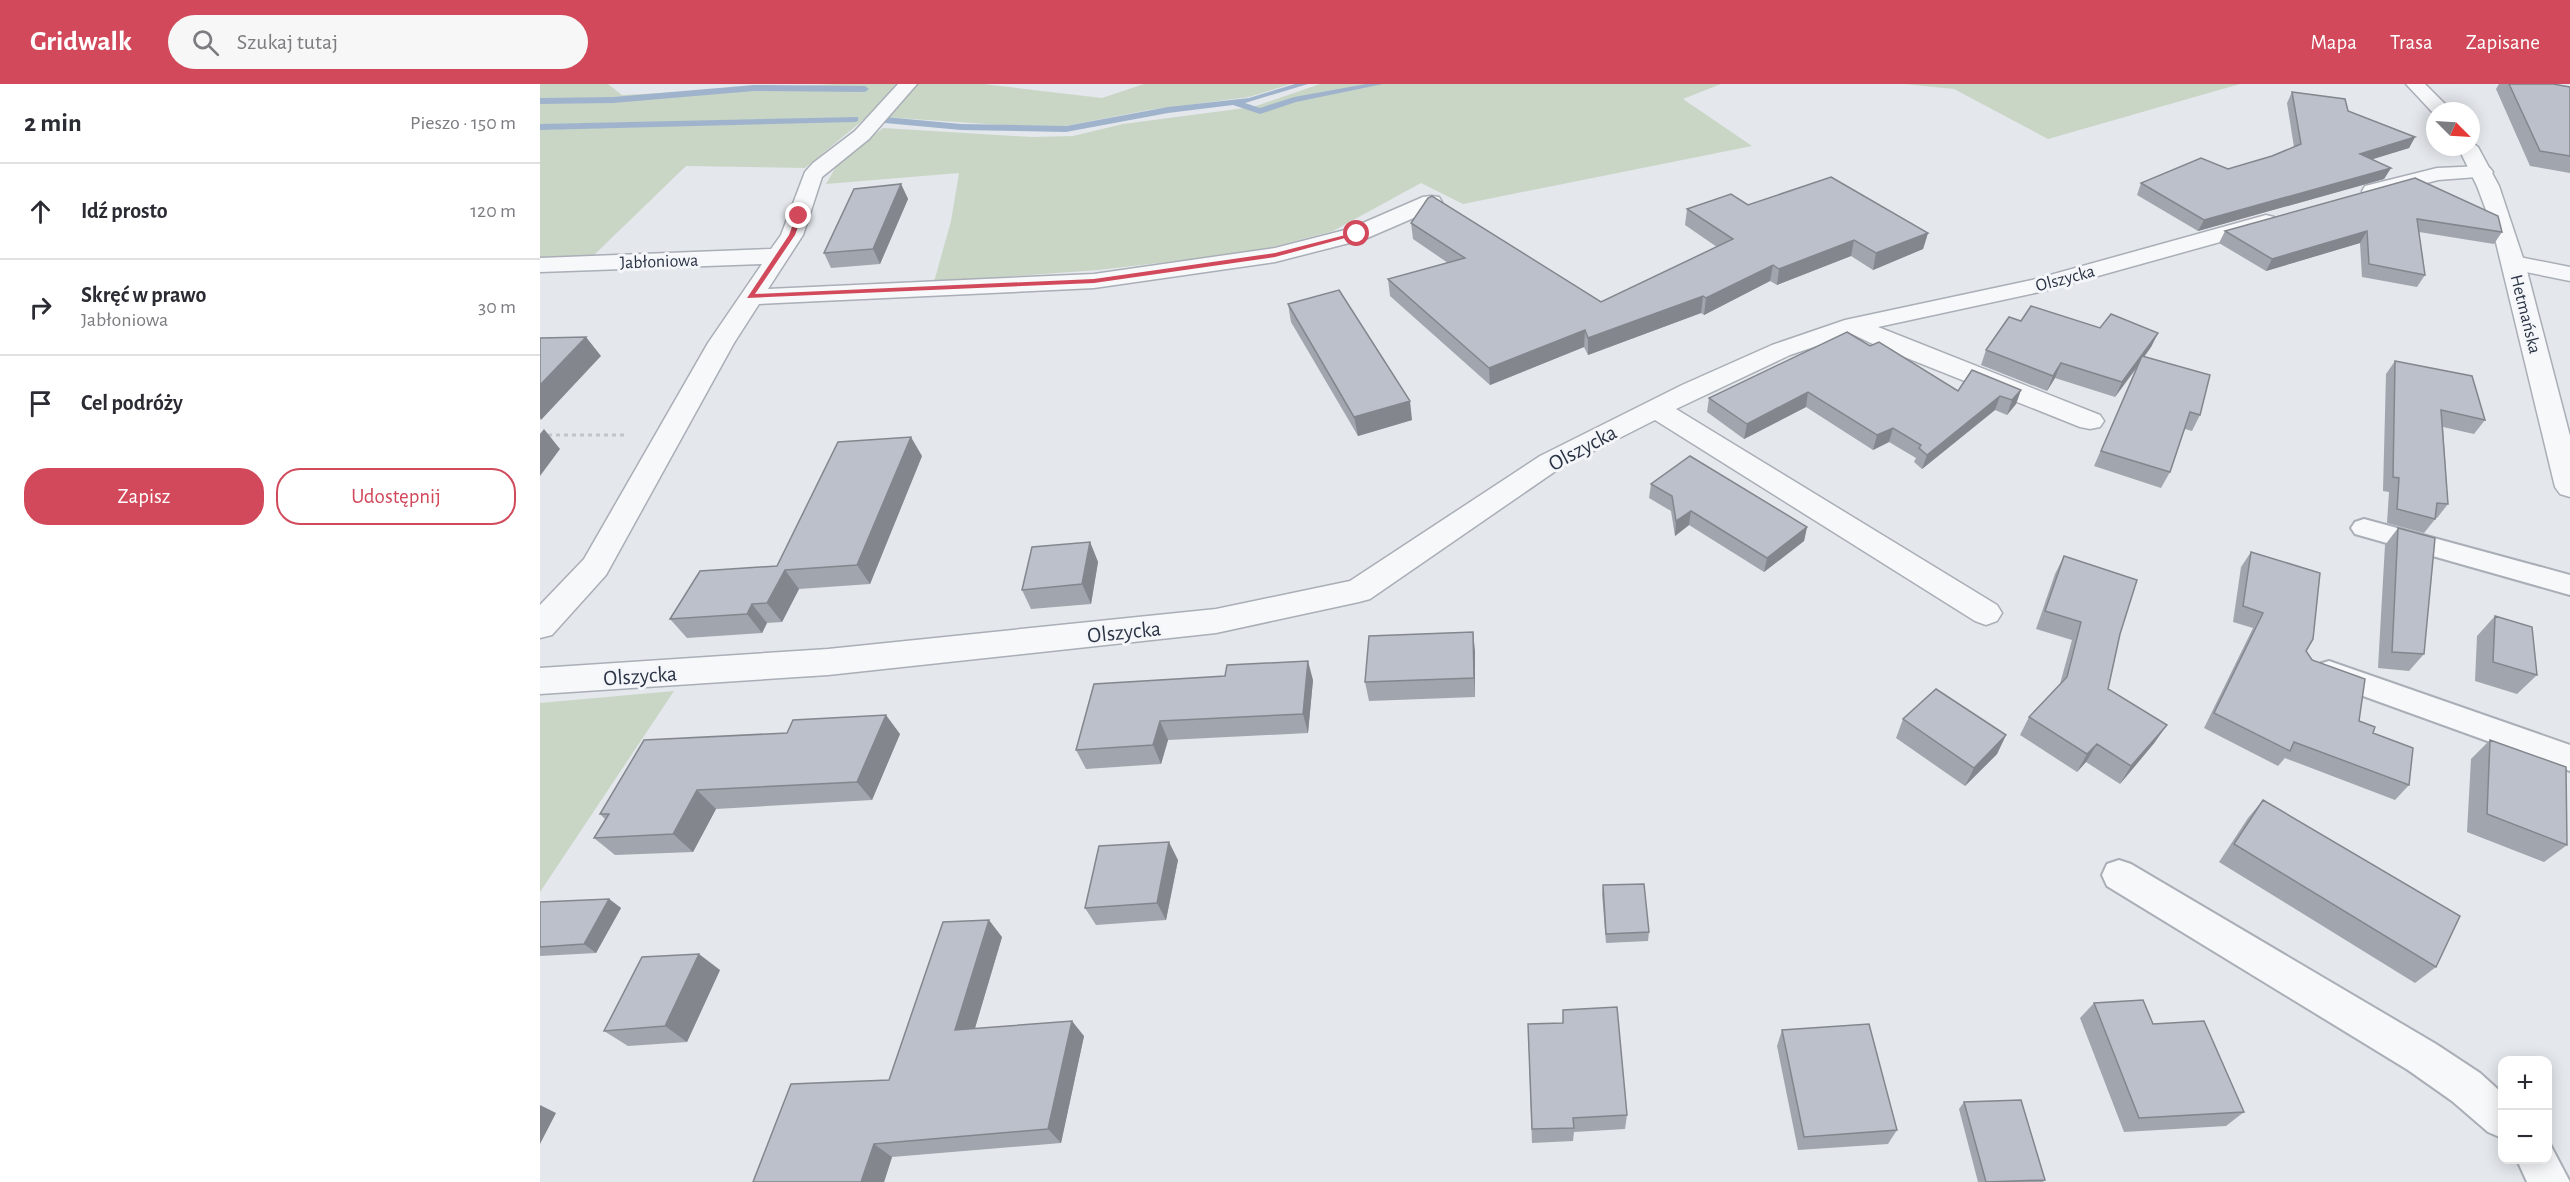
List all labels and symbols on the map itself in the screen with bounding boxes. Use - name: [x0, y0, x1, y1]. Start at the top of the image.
- north arrow: [2426, 102, 2480, 156]
- route end: [785, 202, 811, 228]
- route start: [1343, 220, 1369, 246]
- street label: Jabłoniowa: [619, 252, 699, 272]
- street label: Olszycka: [2034, 262, 2097, 295]
- street label: Hetmańska: [2507, 273, 2544, 356]
- street label: Olszycka: [1545, 421, 1620, 475]
- street label: Olszycka: [1086, 617, 1162, 647]
- street label: Olszycka: [602, 662, 678, 690]

